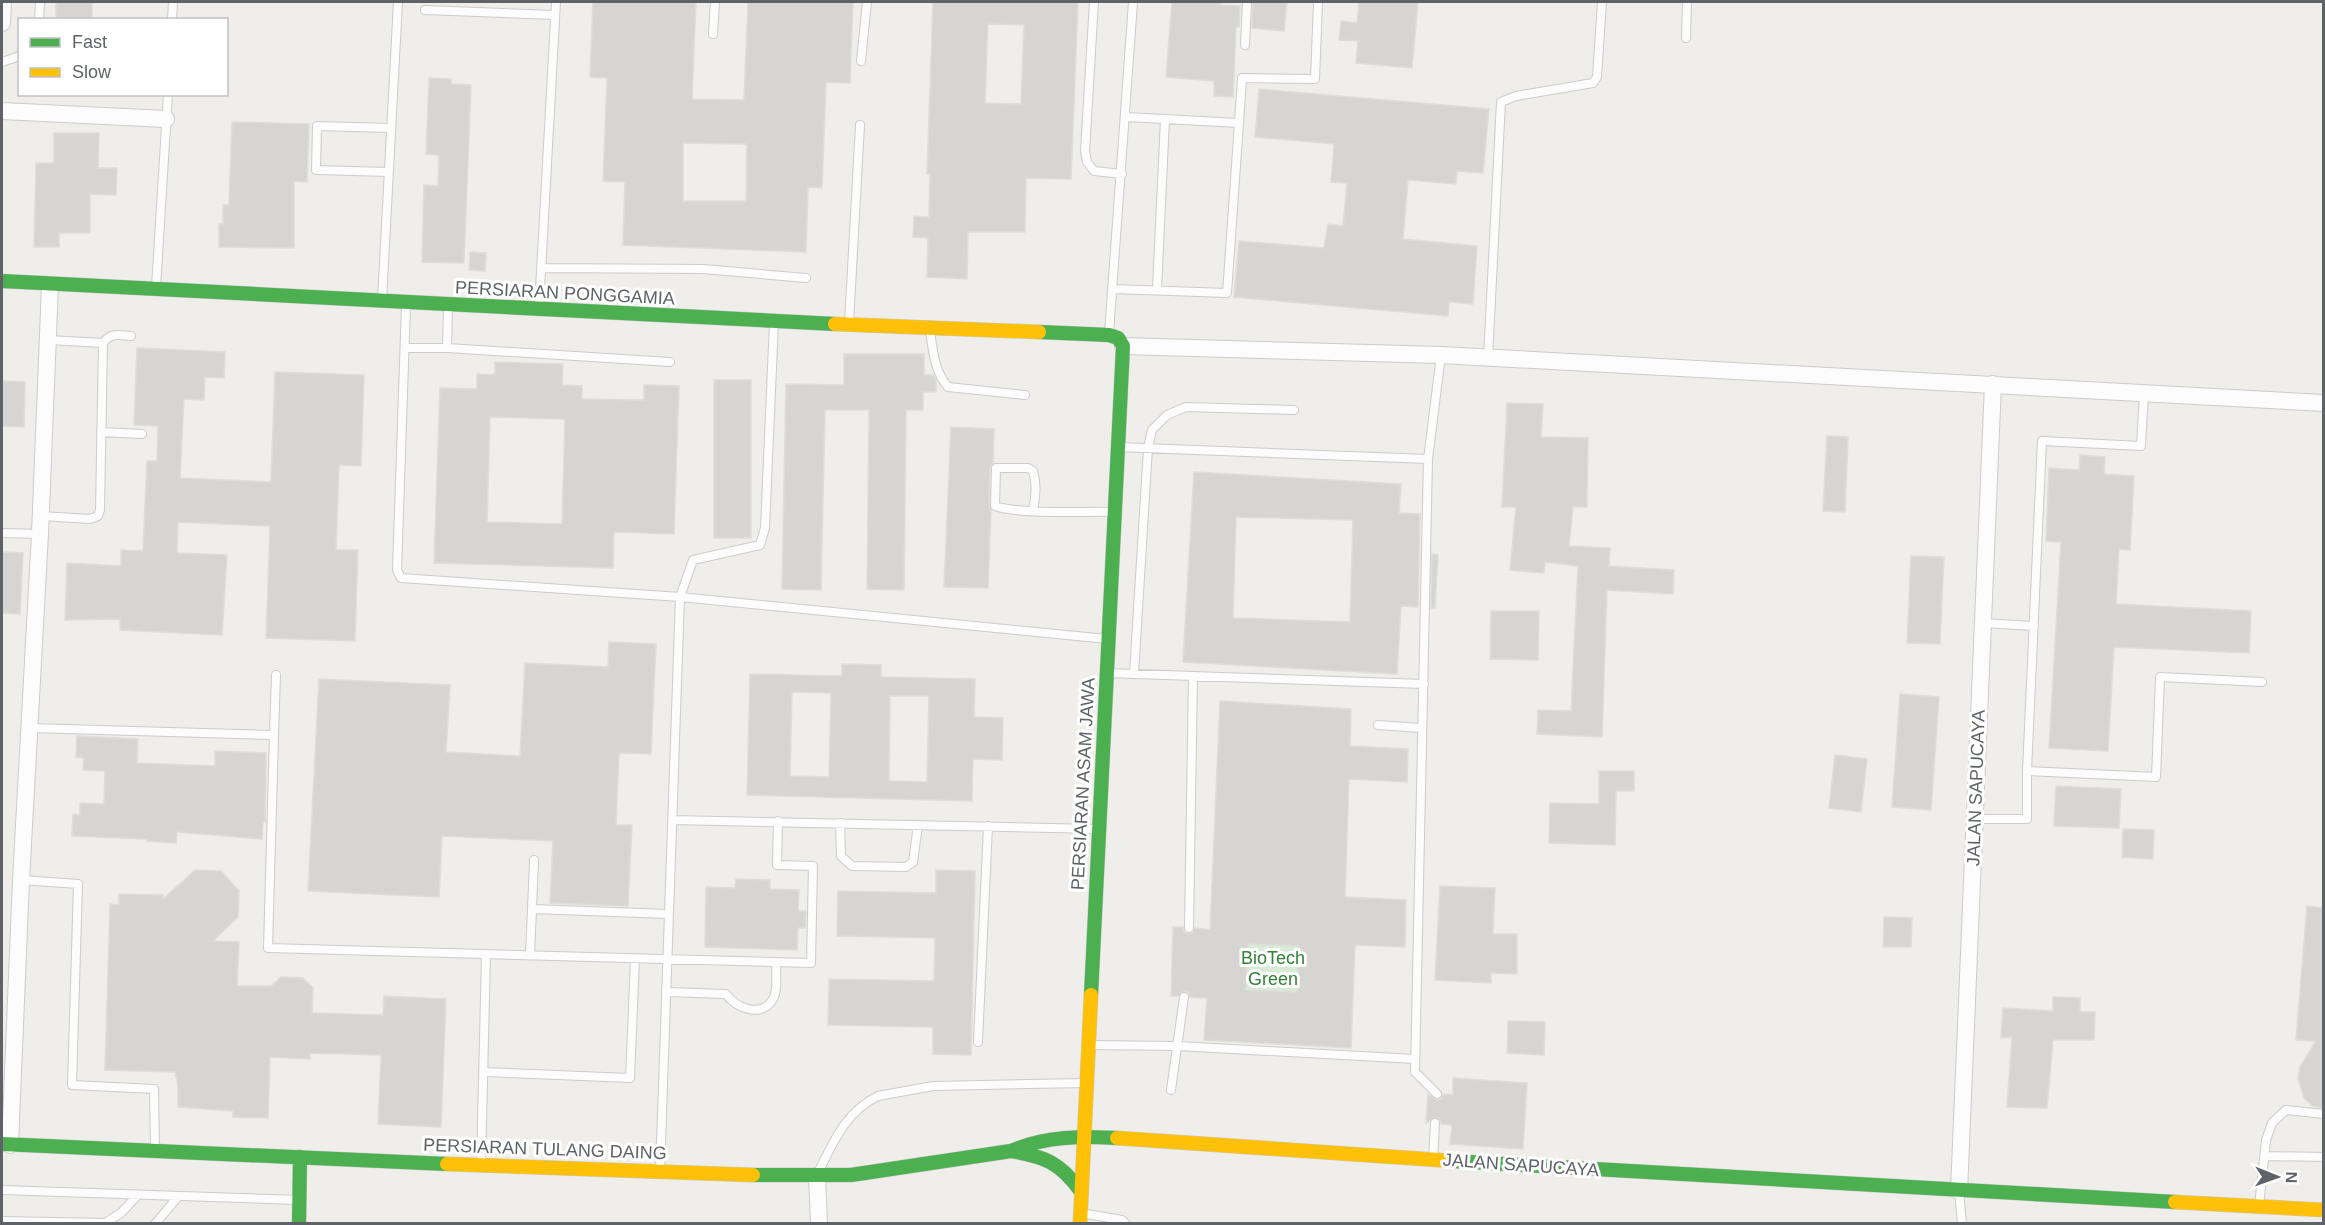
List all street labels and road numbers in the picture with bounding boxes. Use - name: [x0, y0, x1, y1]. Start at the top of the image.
- street label: PERSIARAN PONGGAMIA: [455, 277, 675, 309]
- street label: PERSIARAN ASAM JAWA: [1067, 677, 1099, 891]
- street label: JALAN SAPUCAYA: [1963, 710, 1989, 866]
- street label: PERSIARAN TULANG DAING: [423, 1135, 667, 1163]
- street label: JALAN SAPUCAYA: [1442, 1150, 1600, 1180]

